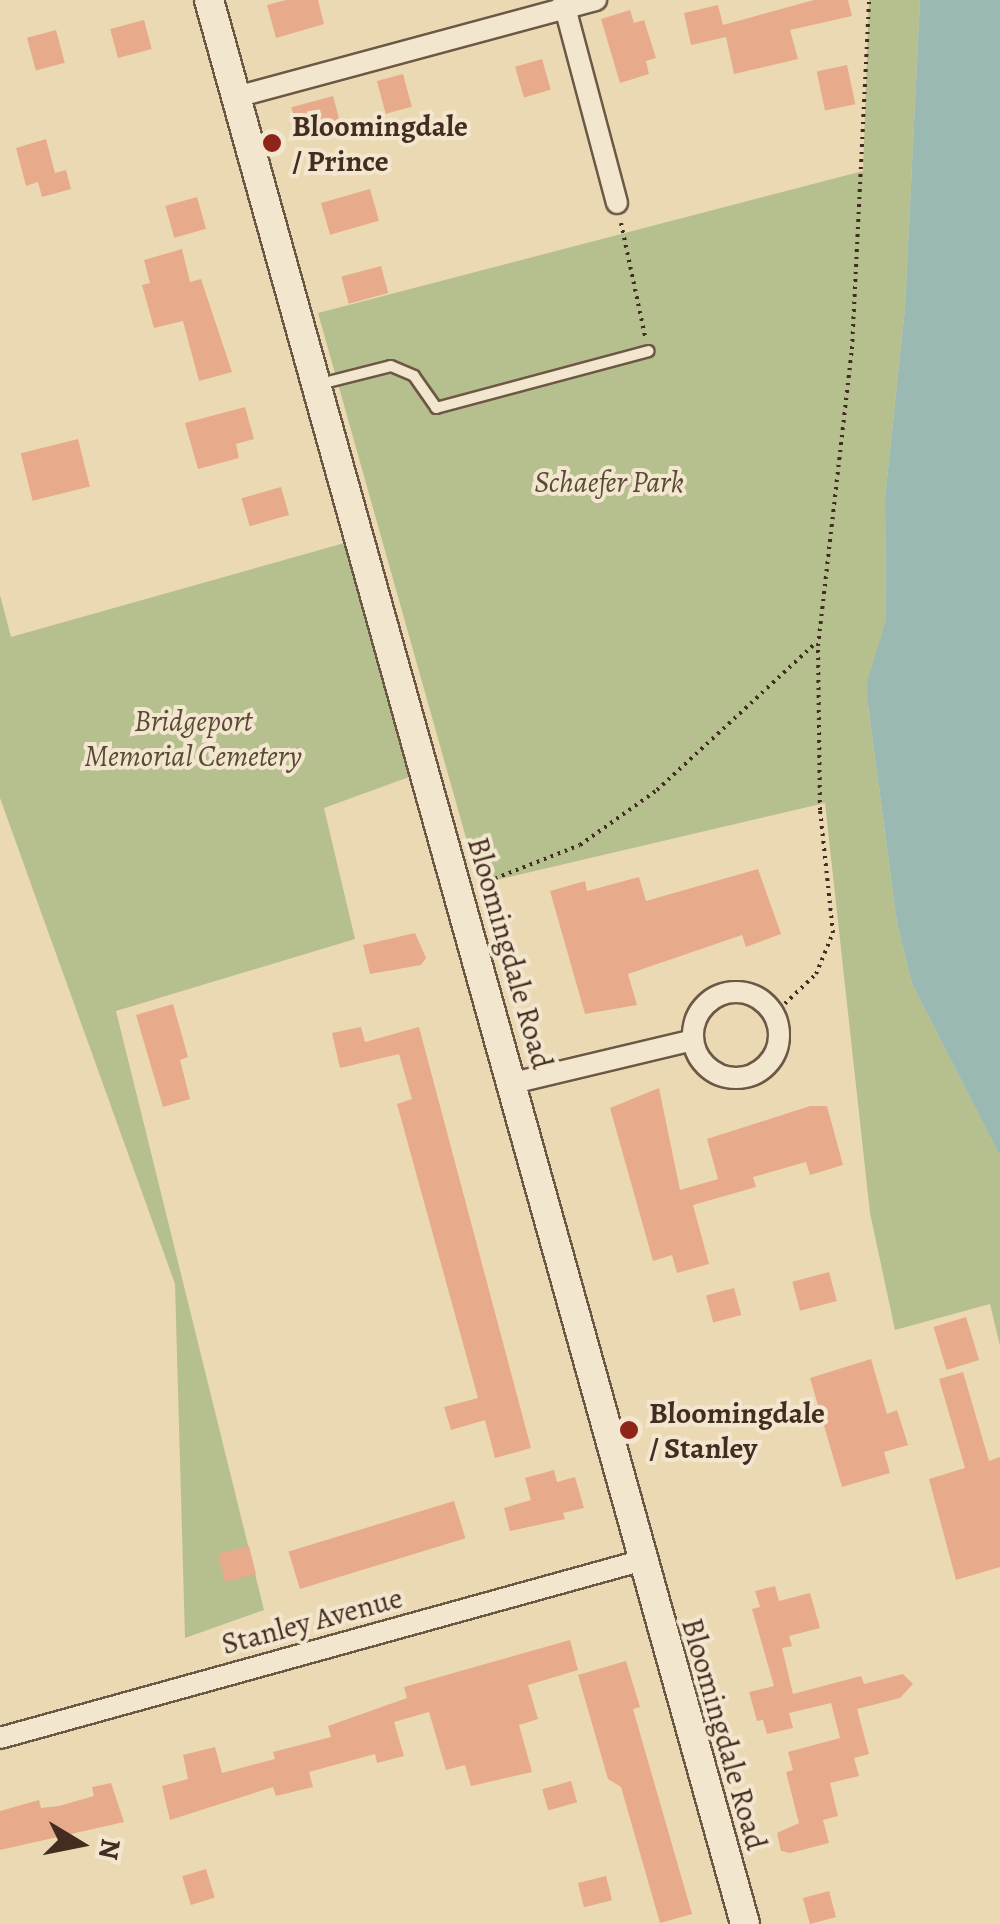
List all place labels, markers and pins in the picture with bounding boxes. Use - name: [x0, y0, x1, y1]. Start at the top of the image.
- place label: Bloomingdale / Prince: [292, 108, 468, 178]
- marker: Bloomingdale / Prince: [261, 132, 283, 154]
- place label: Bloomingdale / Stanley: [649, 1395, 825, 1466]
- marker: Bloomingdale / Stanley: [618, 1419, 640, 1441]

